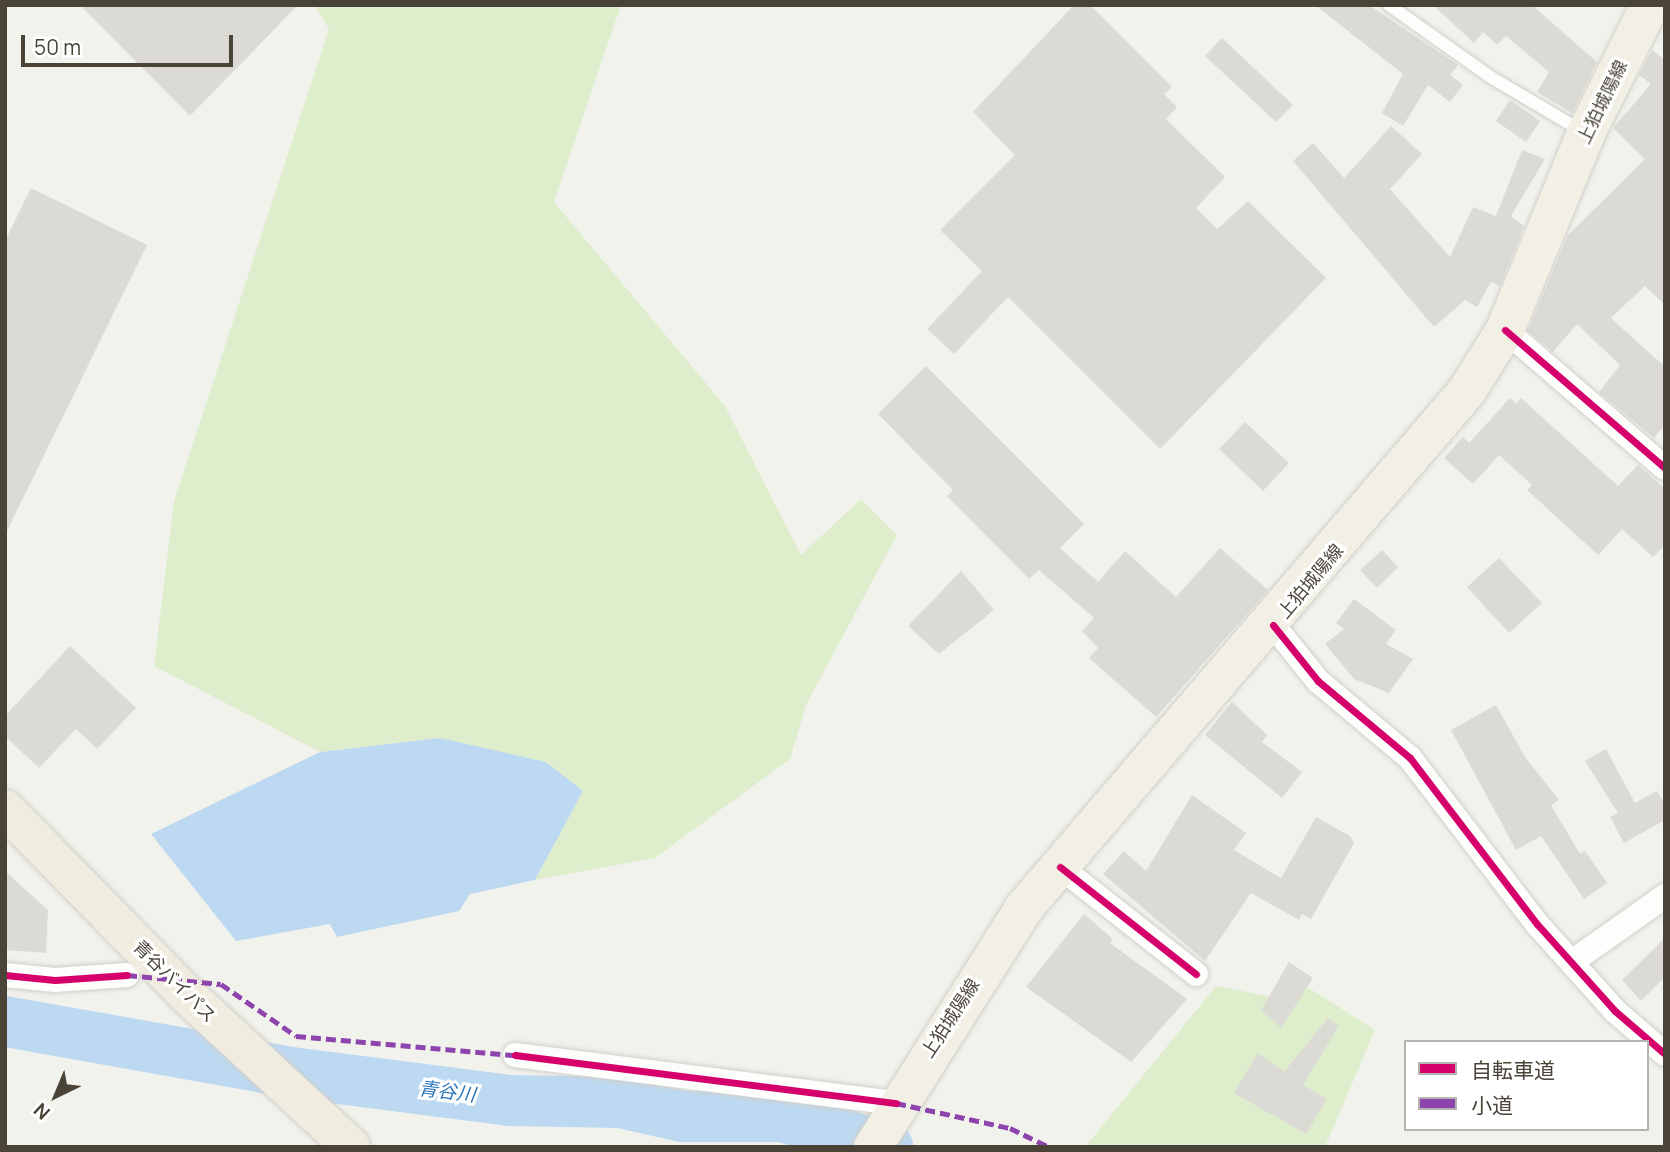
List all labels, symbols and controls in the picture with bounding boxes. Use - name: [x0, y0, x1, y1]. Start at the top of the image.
- scale bar: [24, 21, 236, 65]
- text: 50 m: [34, 33, 81, 61]
- street label: 上狛城陽線: [1573, 57, 1631, 147]
- street label: 上狛城陽線: [1273, 540, 1347, 622]
- street label: 青谷バイパス: [129, 935, 221, 1027]
- street label: 上狛城陽線: [916, 974, 984, 1062]
- legend: [1404, 1040, 1649, 1131]
- text: 自転車道: [1471, 1056, 1555, 1084]
- north arrow: [21, 1061, 91, 1131]
- water label: 青谷川: [417, 1077, 477, 1107]
- text: 小道: [1471, 1091, 1513, 1119]
- text: N: [28, 1097, 56, 1126]

